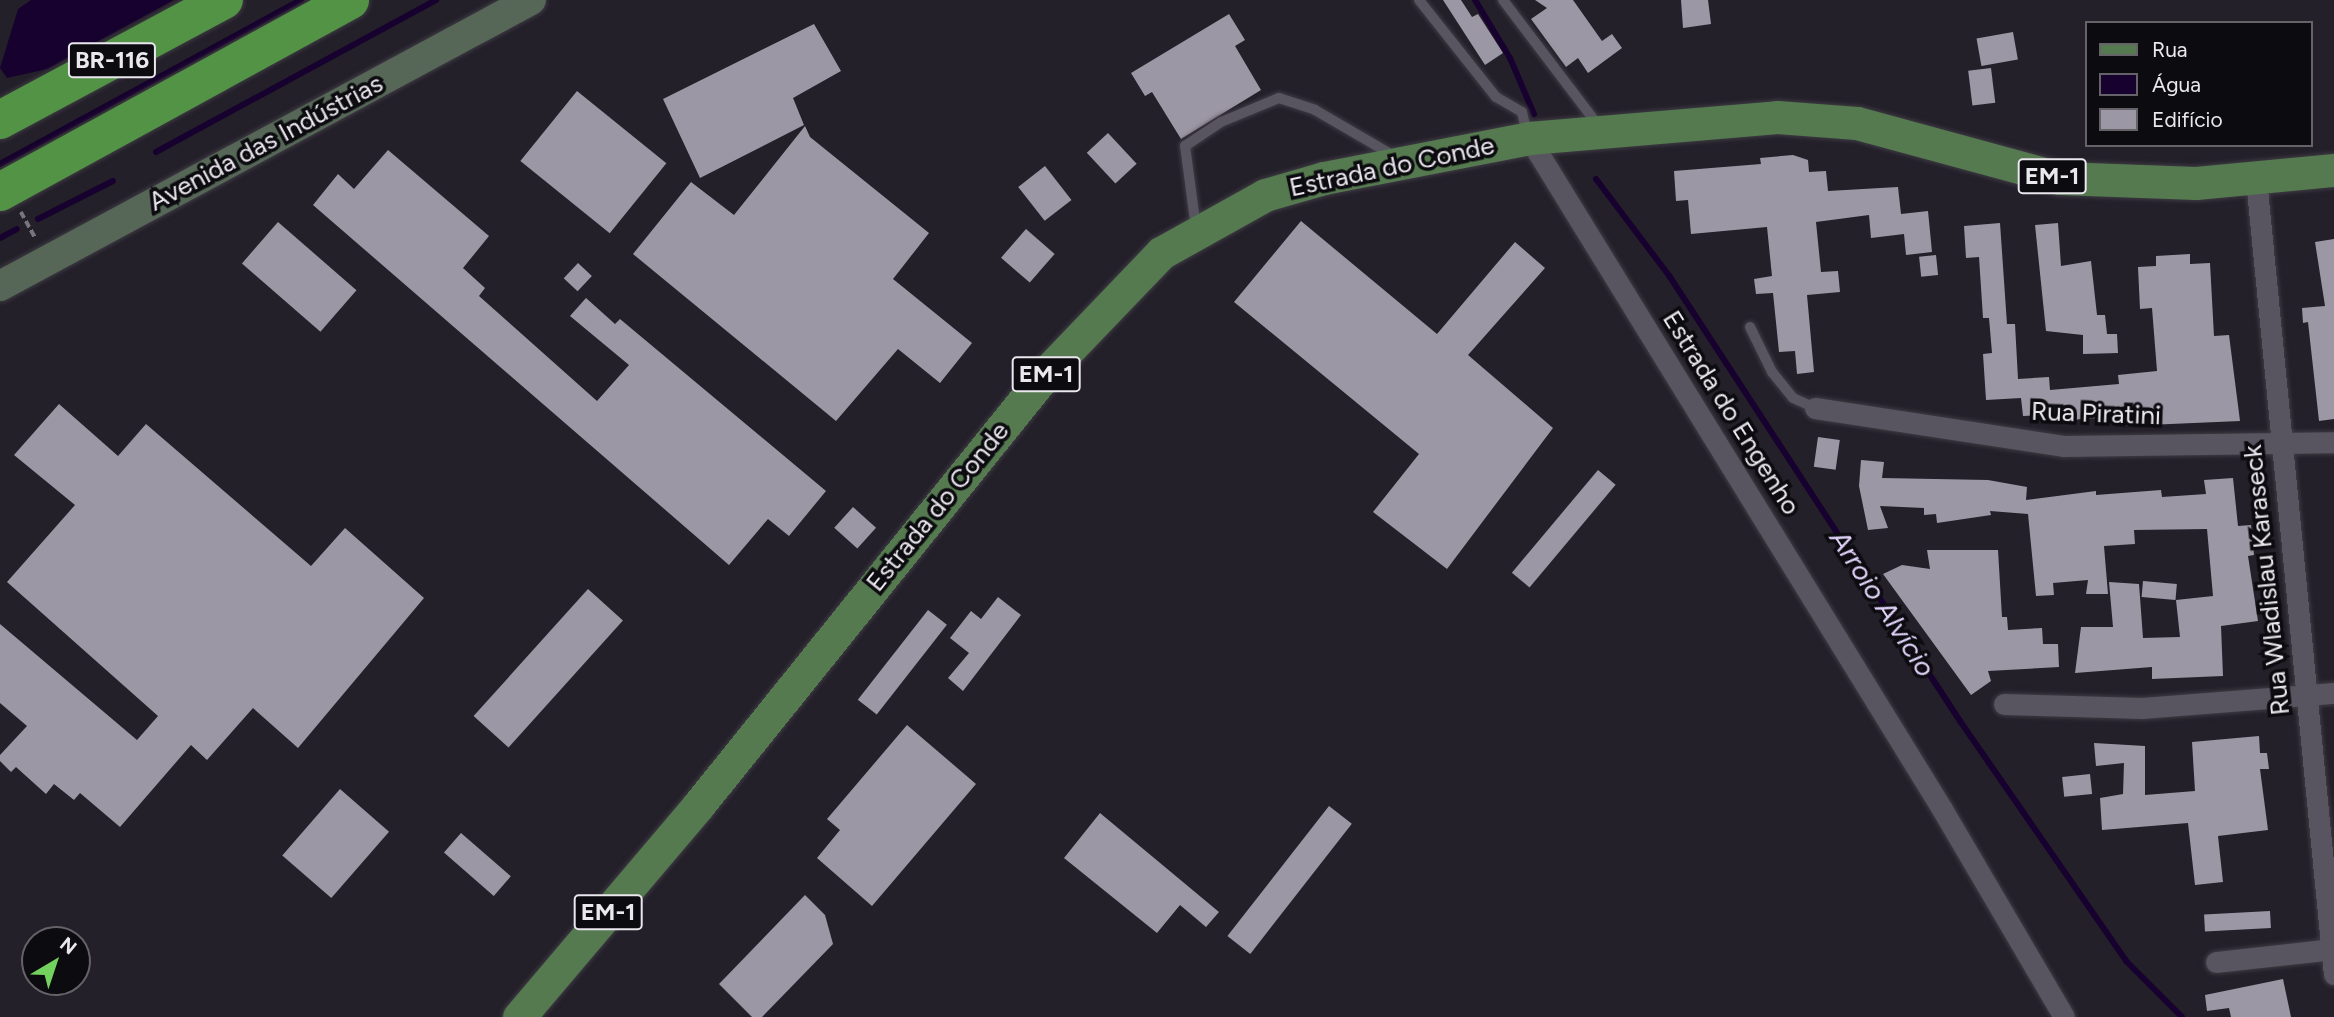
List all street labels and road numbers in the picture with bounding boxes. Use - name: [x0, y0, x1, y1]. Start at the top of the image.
- road number: BR-116: [66, 40, 158, 80]
- street label: Avenida das Indústrias: [144, 68, 388, 218]
- street label: Estrada do Conde: [1287, 130, 1497, 204]
- road number: EM-1: [2017, 156, 2087, 196]
- street label: Estrada do Engenho: [1656, 305, 1806, 521]
- road number: EM-1: [1011, 354, 1081, 394]
- street label: Rua Piratini: [2030, 396, 2162, 432]
- street label: Estrada do Conde: [860, 416, 1016, 598]
- street label: Rua Wladislau Karaseck: [2237, 443, 2297, 717]
- road number: EM-1: [573, 891, 643, 932]

